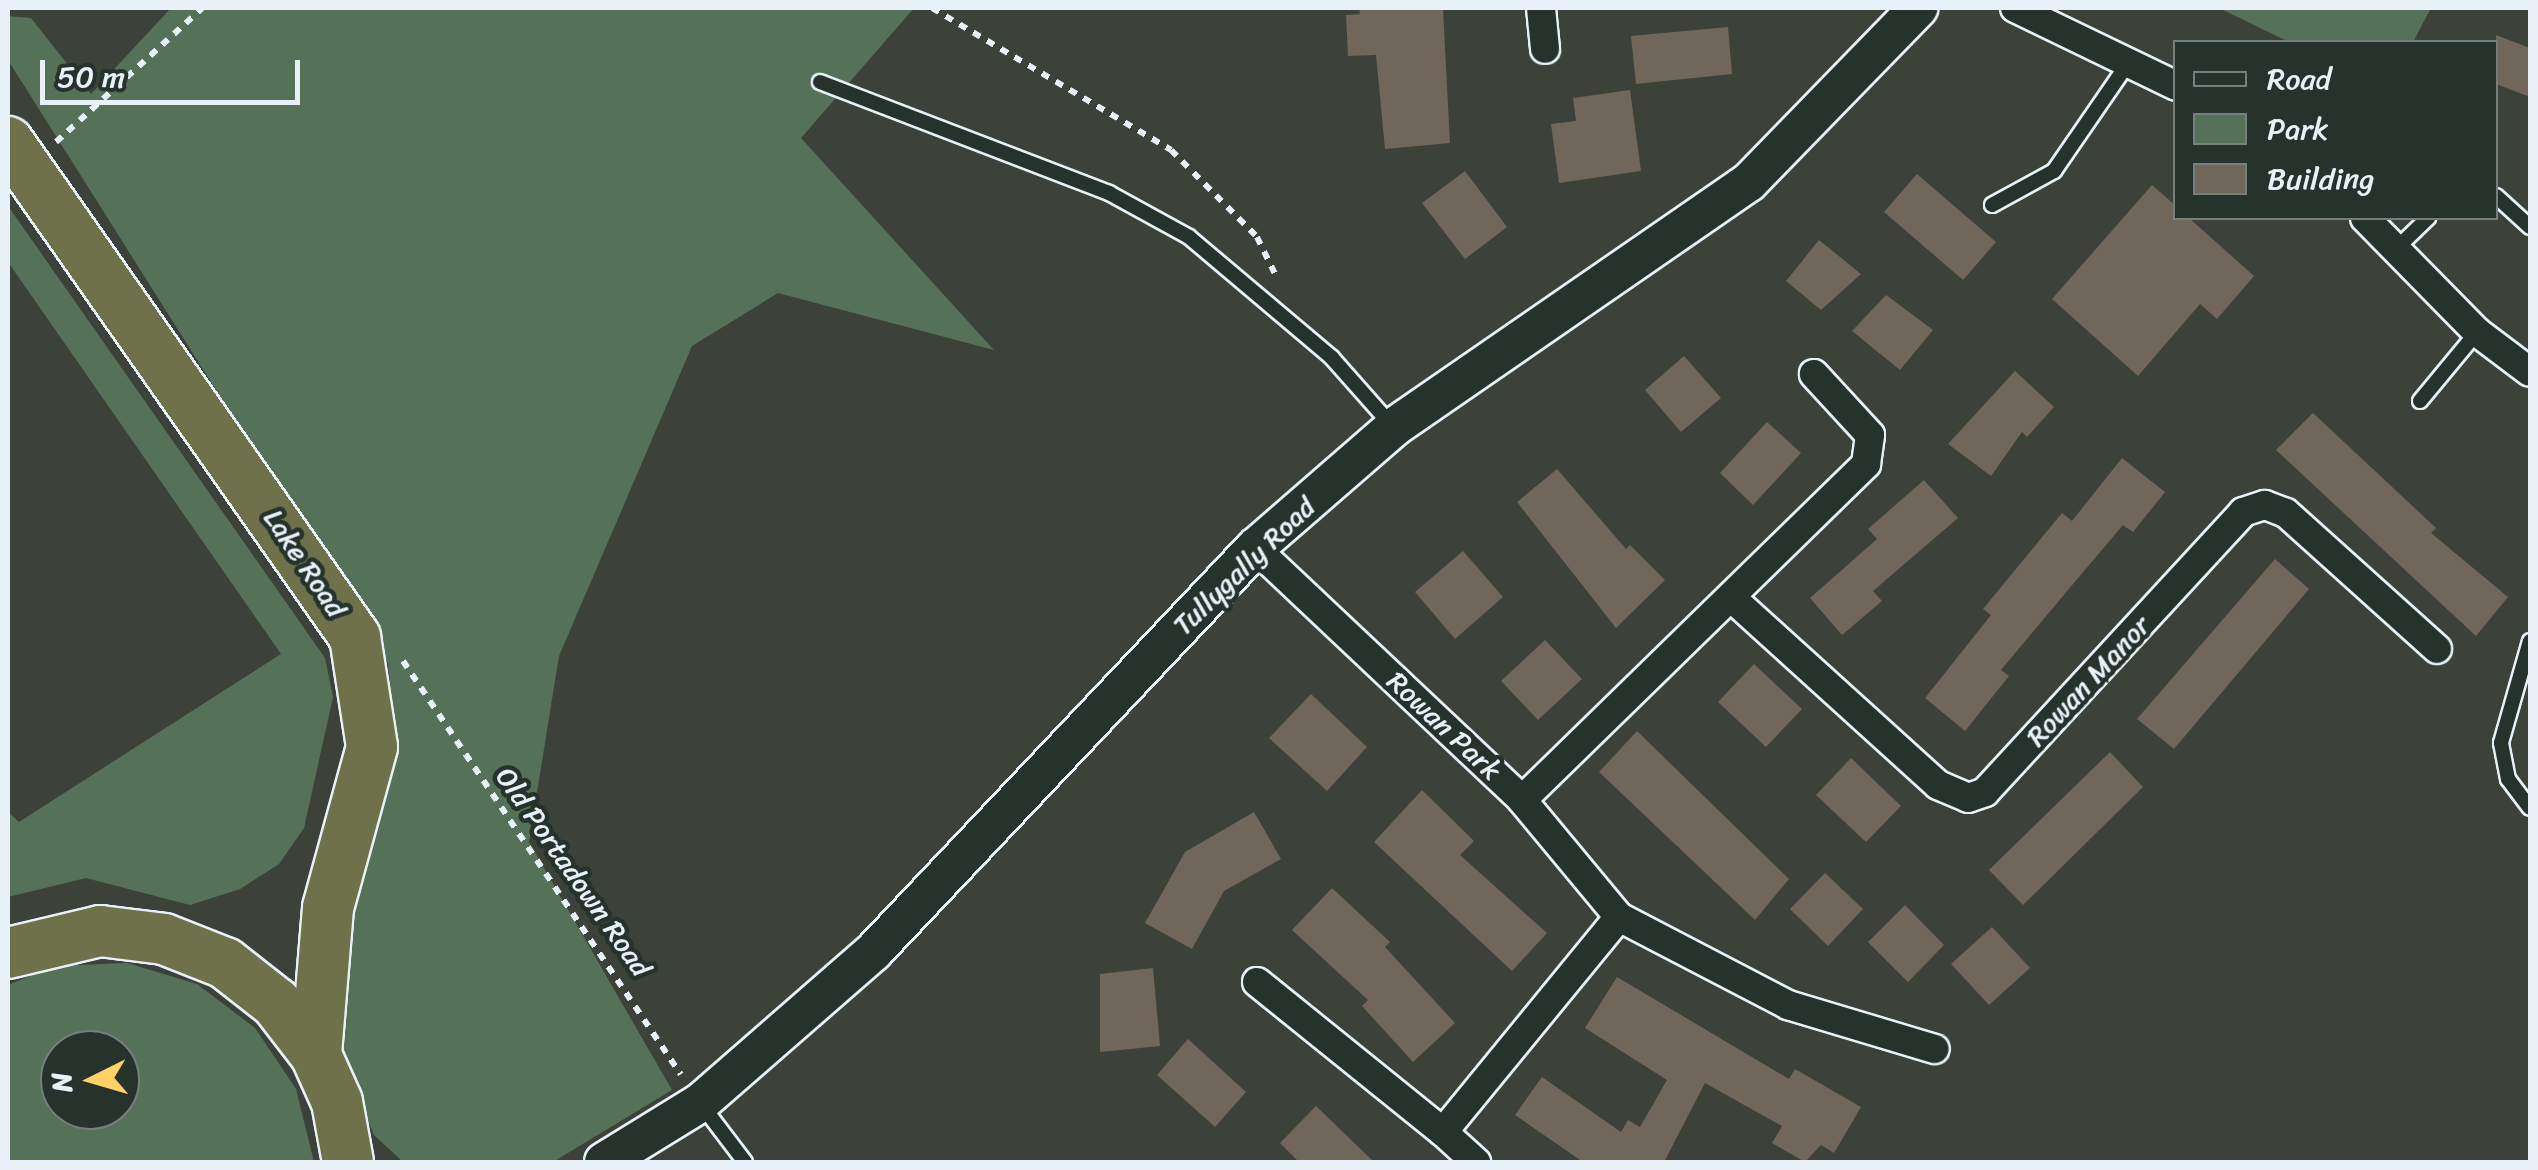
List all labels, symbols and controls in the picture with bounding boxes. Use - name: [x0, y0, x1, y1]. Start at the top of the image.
- scale bar: [45, 40, 305, 102]
- legend: [2173, 40, 2498, 220]
- text: 50 m: [57, 50, 125, 104]
- text: Road: [2267, 52, 2331, 106]
- text: Park: [2267, 102, 2329, 156]
- text: Building: [2267, 152, 2374, 206]
- street label: Tullygally Road: [1166, 490, 1322, 642]
- street label: Lake Road: [257, 502, 353, 624]
- street label: Rowan Manor: [2020, 609, 2156, 753]
- street label: Rowan Park: [1380, 664, 1508, 788]
- street label: Old Portadown Road: [488, 761, 658, 983]
- north arrow: [40, 1030, 140, 1130]
- text: N: [36, 1071, 87, 1094]

